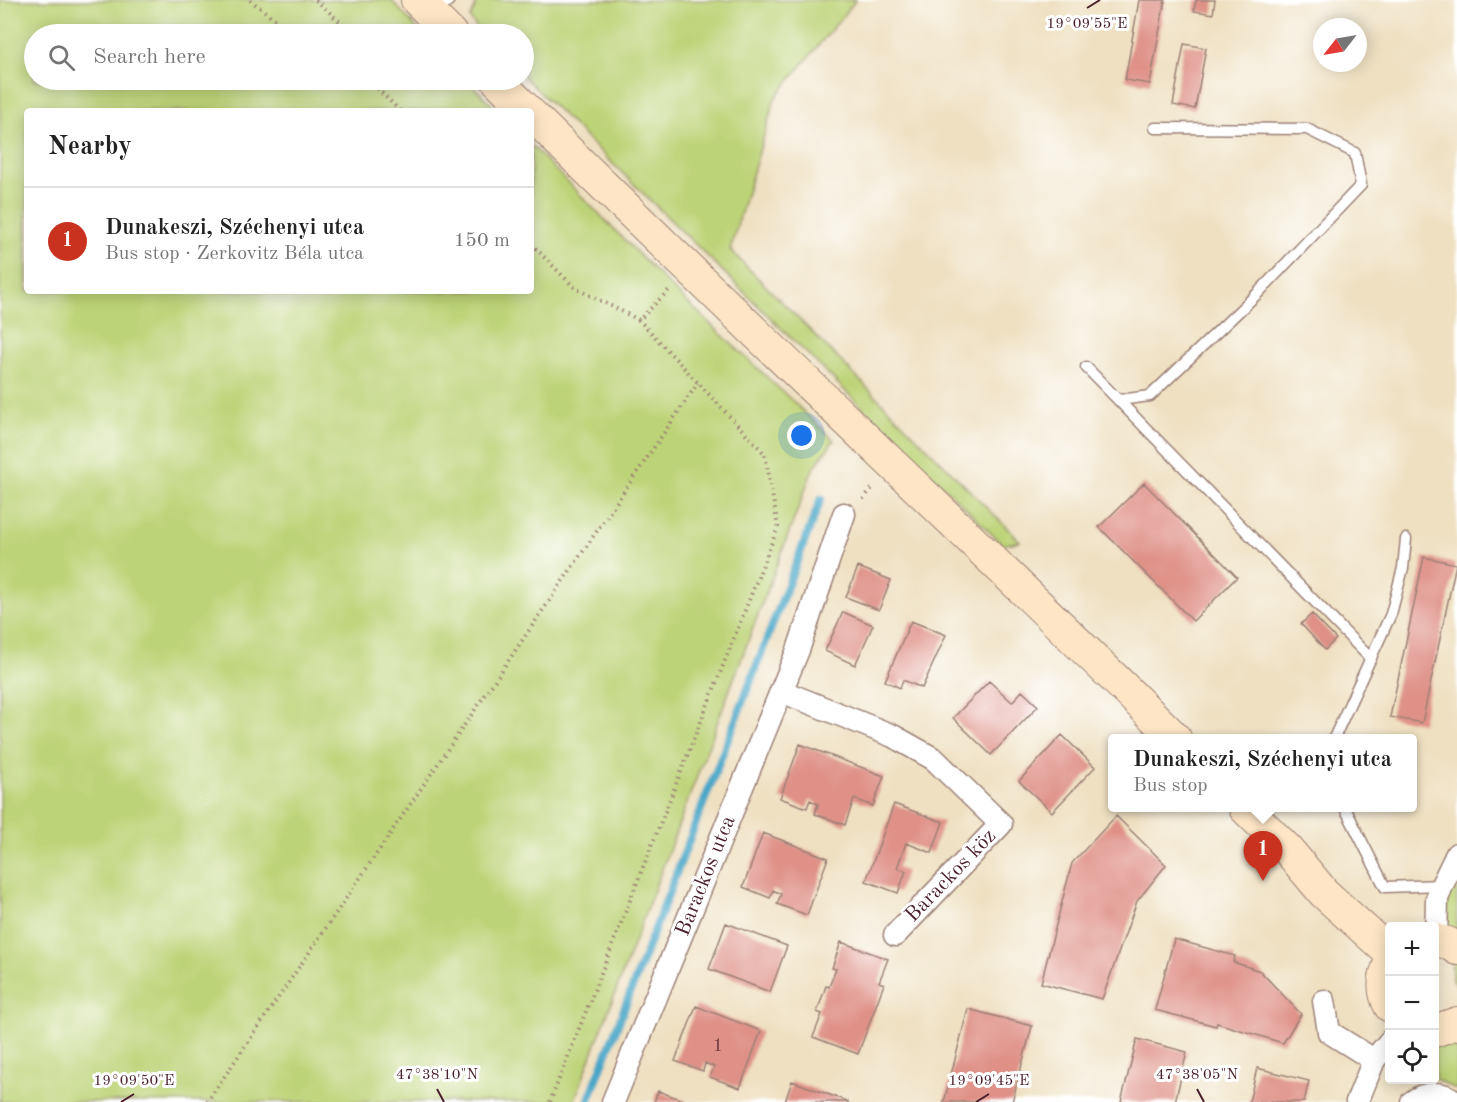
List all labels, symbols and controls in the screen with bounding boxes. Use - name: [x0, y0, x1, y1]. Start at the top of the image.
- text: 19°09'55"E: [1047, 17, 1127, 32]
- north arrow: [1313, 18, 1367, 72]
- search box: [24, 24, 534, 90]
- icon: search: [45, 41, 78, 74]
- text: Search here: [93, 46, 206, 68]
- text: Nearby: [48, 134, 132, 160]
- text: Dunakeszi, Széchenyi utca: [105, 217, 364, 239]
- text: 1: [62, 231, 73, 251]
- text: 150 m: [454, 231, 510, 251]
- text: Bus stop · Zerkovitz Béla utca: [105, 244, 364, 264]
- your location: [787, 421, 816, 450]
- popup: [1108, 734, 1417, 812]
- text: Dunakeszi, Széchenyi utca: [1133, 749, 1392, 771]
- text: Bus stop: [1133, 776, 1208, 796]
- street label: Barackos utca: [672, 813, 740, 939]
- street label: Barackos köz: [902, 826, 1000, 926]
- pin: 1: [1244, 832, 1282, 881]
- map controls: [1385, 922, 1439, 1084]
- button: +: [1385, 922, 1439, 976]
- button: −: [1385, 976, 1439, 1030]
- button: locate: [1385, 1030, 1439, 1084]
- house number: 1: [713, 1037, 723, 1055]
- text: 47°38'10"N: [396, 1068, 478, 1083]
- text: 47°38'05"N: [1156, 1068, 1238, 1083]
- text: 19°09'50"E: [94, 1074, 174, 1089]
- text: 19°09'45"E: [949, 1074, 1029, 1089]

